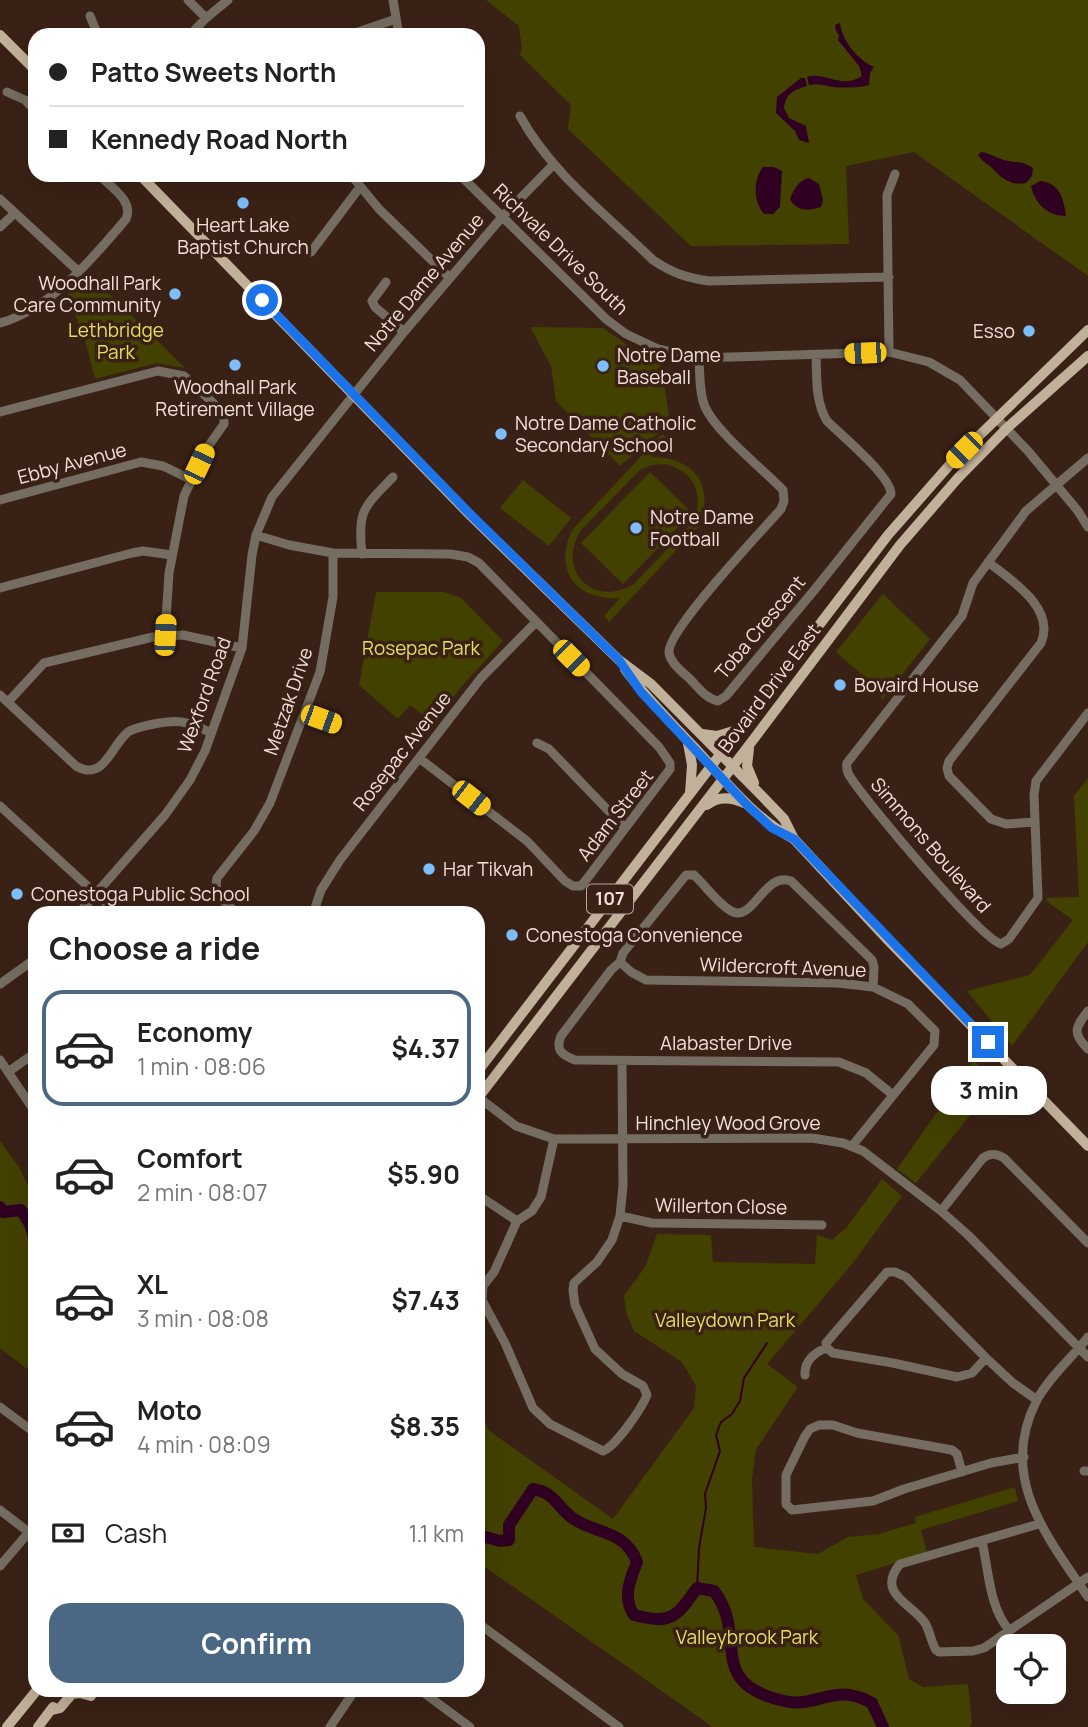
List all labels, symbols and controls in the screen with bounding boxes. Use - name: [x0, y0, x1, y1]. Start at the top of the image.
- text: Patto Sweets North: [91, 54, 336, 90]
- text: Kennedy Road North: [91, 121, 348, 157]
- street label: Richvale Drive South: [488, 178, 634, 320]
- marker: Heart Lake Baptist Church: [235, 195, 251, 211]
- street label: Notre Dame Avenue: [359, 207, 489, 357]
- place label: Heart Lake Baptist Church: [177, 212, 309, 260]
- place label: Woodhall Park Care Community: [14, 270, 162, 318]
- route start: [246, 284, 278, 316]
- marker: Woodhall Park Care Community: [167, 286, 183, 302]
- park label: Lethbridge Park: [68, 317, 164, 365]
- place label: Esso: [973, 318, 1015, 344]
- marker: Esso: [1021, 323, 1037, 339]
- place label: Notre Dame Baseball: [617, 342, 721, 390]
- car: [844, 342, 887, 364]
- marker: Woodhall Park Retirement Village: [227, 357, 243, 373]
- marker: Notre Dame Baseball: [595, 358, 611, 374]
- place label: Woodhall Park Retirement Village: [155, 374, 315, 422]
- place label: Notre Dame Catholic Secondary School: [515, 410, 696, 458]
- marker: Notre Dame Catholic Secondary School: [493, 426, 509, 442]
- car: [942, 428, 987, 472]
- street label: Ebby Avenue: [15, 436, 129, 490]
- car: [181, 441, 218, 487]
- place label: Notre Dame Football: [650, 504, 754, 552]
- marker: Notre Dame Football: [628, 520, 644, 536]
- street label: Toba Crescent: [709, 570, 811, 684]
- car: [154, 613, 177, 657]
- street label: Bovaird Drive East: [712, 618, 826, 758]
- street label: Wexford Road: [171, 633, 237, 757]
- park label: Rosepac Park: [362, 635, 481, 661]
- car: [549, 636, 594, 680]
- street label: Metzak Drive: [257, 644, 319, 758]
- place label: Bovaird House: [854, 672, 979, 698]
- marker: Bovaird House: [832, 677, 848, 693]
- street label: Rosepac Avenue: [347, 686, 457, 816]
- car: [298, 702, 345, 736]
- street label: Adam Street: [571, 764, 659, 866]
- street label: Simmons Boulevard: [865, 772, 997, 918]
- car: [448, 777, 495, 819]
- place label: Har Tikvah: [443, 856, 533, 882]
- marker: Har Tikvah: [421, 861, 437, 877]
- place label: Conestoga Public School: [31, 881, 250, 907]
- road number: 107: [587, 884, 633, 914]
- marker: Conestoga Public School: [9, 886, 25, 902]
- place label: Conestoga Convenience: [526, 922, 743, 948]
- text: Choose a ride: [49, 926, 260, 970]
- marker: Conestoga Convenience: [504, 927, 520, 943]
- street label: Wildercroft Avenue: [699, 951, 867, 983]
- text: Economy: [137, 1014, 252, 1050]
- icon: car: [53, 1017, 116, 1080]
- route end: [972, 1026, 1004, 1058]
- text: $4.37: [391, 1030, 460, 1066]
- street label: Alabaster Drive: [660, 1030, 792, 1056]
- text: 1 min · 08:06: [137, 1050, 266, 1082]
- callout: 3 min: [930, 1066, 1046, 1116]
- text: 3 min: [959, 1074, 1019, 1106]
- street label: Hinchley Wood Grove: [635, 1110, 821, 1136]
- text: Comfort: [137, 1140, 243, 1176]
- icon: car: [53, 1143, 116, 1206]
- text: $5.90: [387, 1156, 460, 1192]
- text: 2 min · 08:07: [137, 1176, 268, 1208]
- street label: Willerton Close: [655, 1192, 787, 1220]
- text: XL: [137, 1266, 168, 1302]
- icon: car: [53, 1269, 116, 1332]
- text: $7.43: [391, 1282, 460, 1318]
- text: 3 min · 08:08: [137, 1302, 269, 1334]
- park label: Valleydown Park: [655, 1307, 796, 1333]
- text: Moto: [137, 1392, 202, 1428]
- icon: car: [53, 1395, 116, 1458]
- text: $8.35: [390, 1408, 460, 1444]
- text: 4 min · 08:09: [137, 1428, 271, 1460]
- icon: cash: [49, 1514, 87, 1552]
- text: Cash: [105, 1515, 167, 1551]
- text: 1.1 km: [408, 1517, 464, 1549]
- button: Confirm: [49, 1603, 464, 1683]
- park label: Valleybrook Park: [676, 1624, 819, 1650]
- map controls: [996, 1634, 1066, 1704]
- button: locate: [996, 1634, 1066, 1704]

